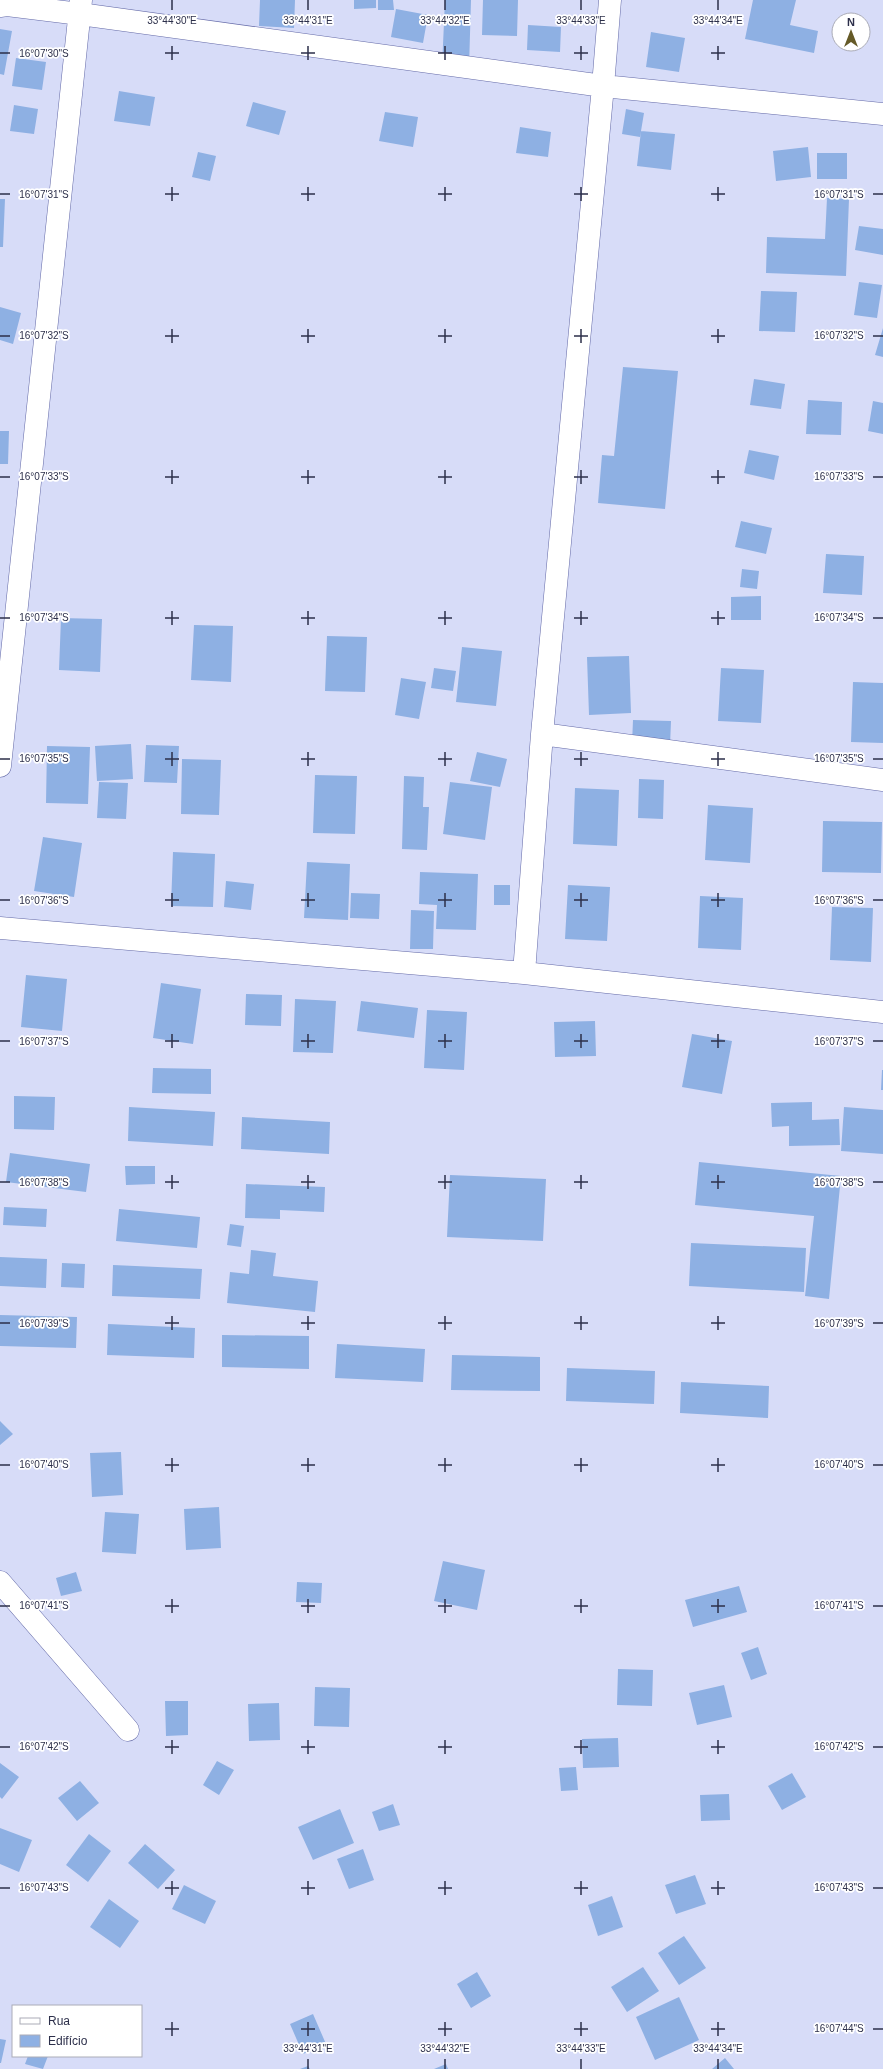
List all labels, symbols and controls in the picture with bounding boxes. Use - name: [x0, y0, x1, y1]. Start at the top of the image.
- north arrow: [831, 12, 871, 52]
- text: 33°44'30"E: [147, 15, 197, 26]
- text: 33°44'31"E: [283, 15, 333, 26]
- text: 33°44'32"E: [420, 15, 470, 26]
- text: 33°44'33"E: [556, 15, 606, 26]
- text: 33°44'34"E: [693, 15, 743, 26]
- text: N: [847, 16, 855, 28]
- text: 16°07'30"S: [19, 48, 69, 59]
- text: 16°07'31"S: [19, 189, 69, 200]
- text: 16°07'31"S: [814, 189, 864, 200]
- text: 16°07'32"S: [19, 330, 69, 341]
- text: 16°07'32"S: [814, 330, 864, 341]
- text: 16°07'33"S: [19, 471, 69, 482]
- text: 16°07'33"S: [814, 471, 864, 482]
- text: 16°07'34"S: [19, 612, 69, 623]
- text: 16°07'34"S: [814, 612, 864, 623]
- text: 16°07'35"S: [19, 753, 69, 764]
- text: 16°07'35"S: [814, 753, 864, 764]
- text: 16°07'36"S: [19, 895, 69, 906]
- text: 16°07'36"S: [814, 895, 864, 906]
- text: 16°07'37"S: [19, 1036, 69, 1047]
- text: 16°07'37"S: [814, 1036, 864, 1047]
- text: 16°07'38"S: [19, 1177, 69, 1188]
- text: 16°07'38"S: [814, 1177, 864, 1188]
- text: 16°07'39"S: [19, 1318, 69, 1329]
- text: 16°07'39"S: [814, 1318, 864, 1329]
- text: 16°07'40"S: [19, 1459, 69, 1470]
- text: 16°07'40"S: [814, 1459, 864, 1470]
- text: 16°07'41"S: [19, 1600, 69, 1611]
- text: 16°07'41"S: [814, 1600, 864, 1611]
- text: 16°07'42"S: [19, 1741, 69, 1752]
- text: 16°07'42"S: [814, 1741, 864, 1752]
- text: 16°07'43"S: [19, 1882, 69, 1893]
- text: 16°07'43"S: [814, 1882, 864, 1893]
- legend: [12, 2005, 142, 2057]
- text: Rua: [48, 2014, 70, 2028]
- text: 16°07'44"S: [814, 2023, 864, 2034]
- text: Edifício: [48, 2034, 88, 2048]
- text: 33°44'31"E: [283, 2043, 333, 2054]
- text: 33°44'32"E: [420, 2043, 470, 2054]
- text: 33°44'33"E: [556, 2043, 606, 2054]
- text: 33°44'34"E: [693, 2043, 743, 2054]

